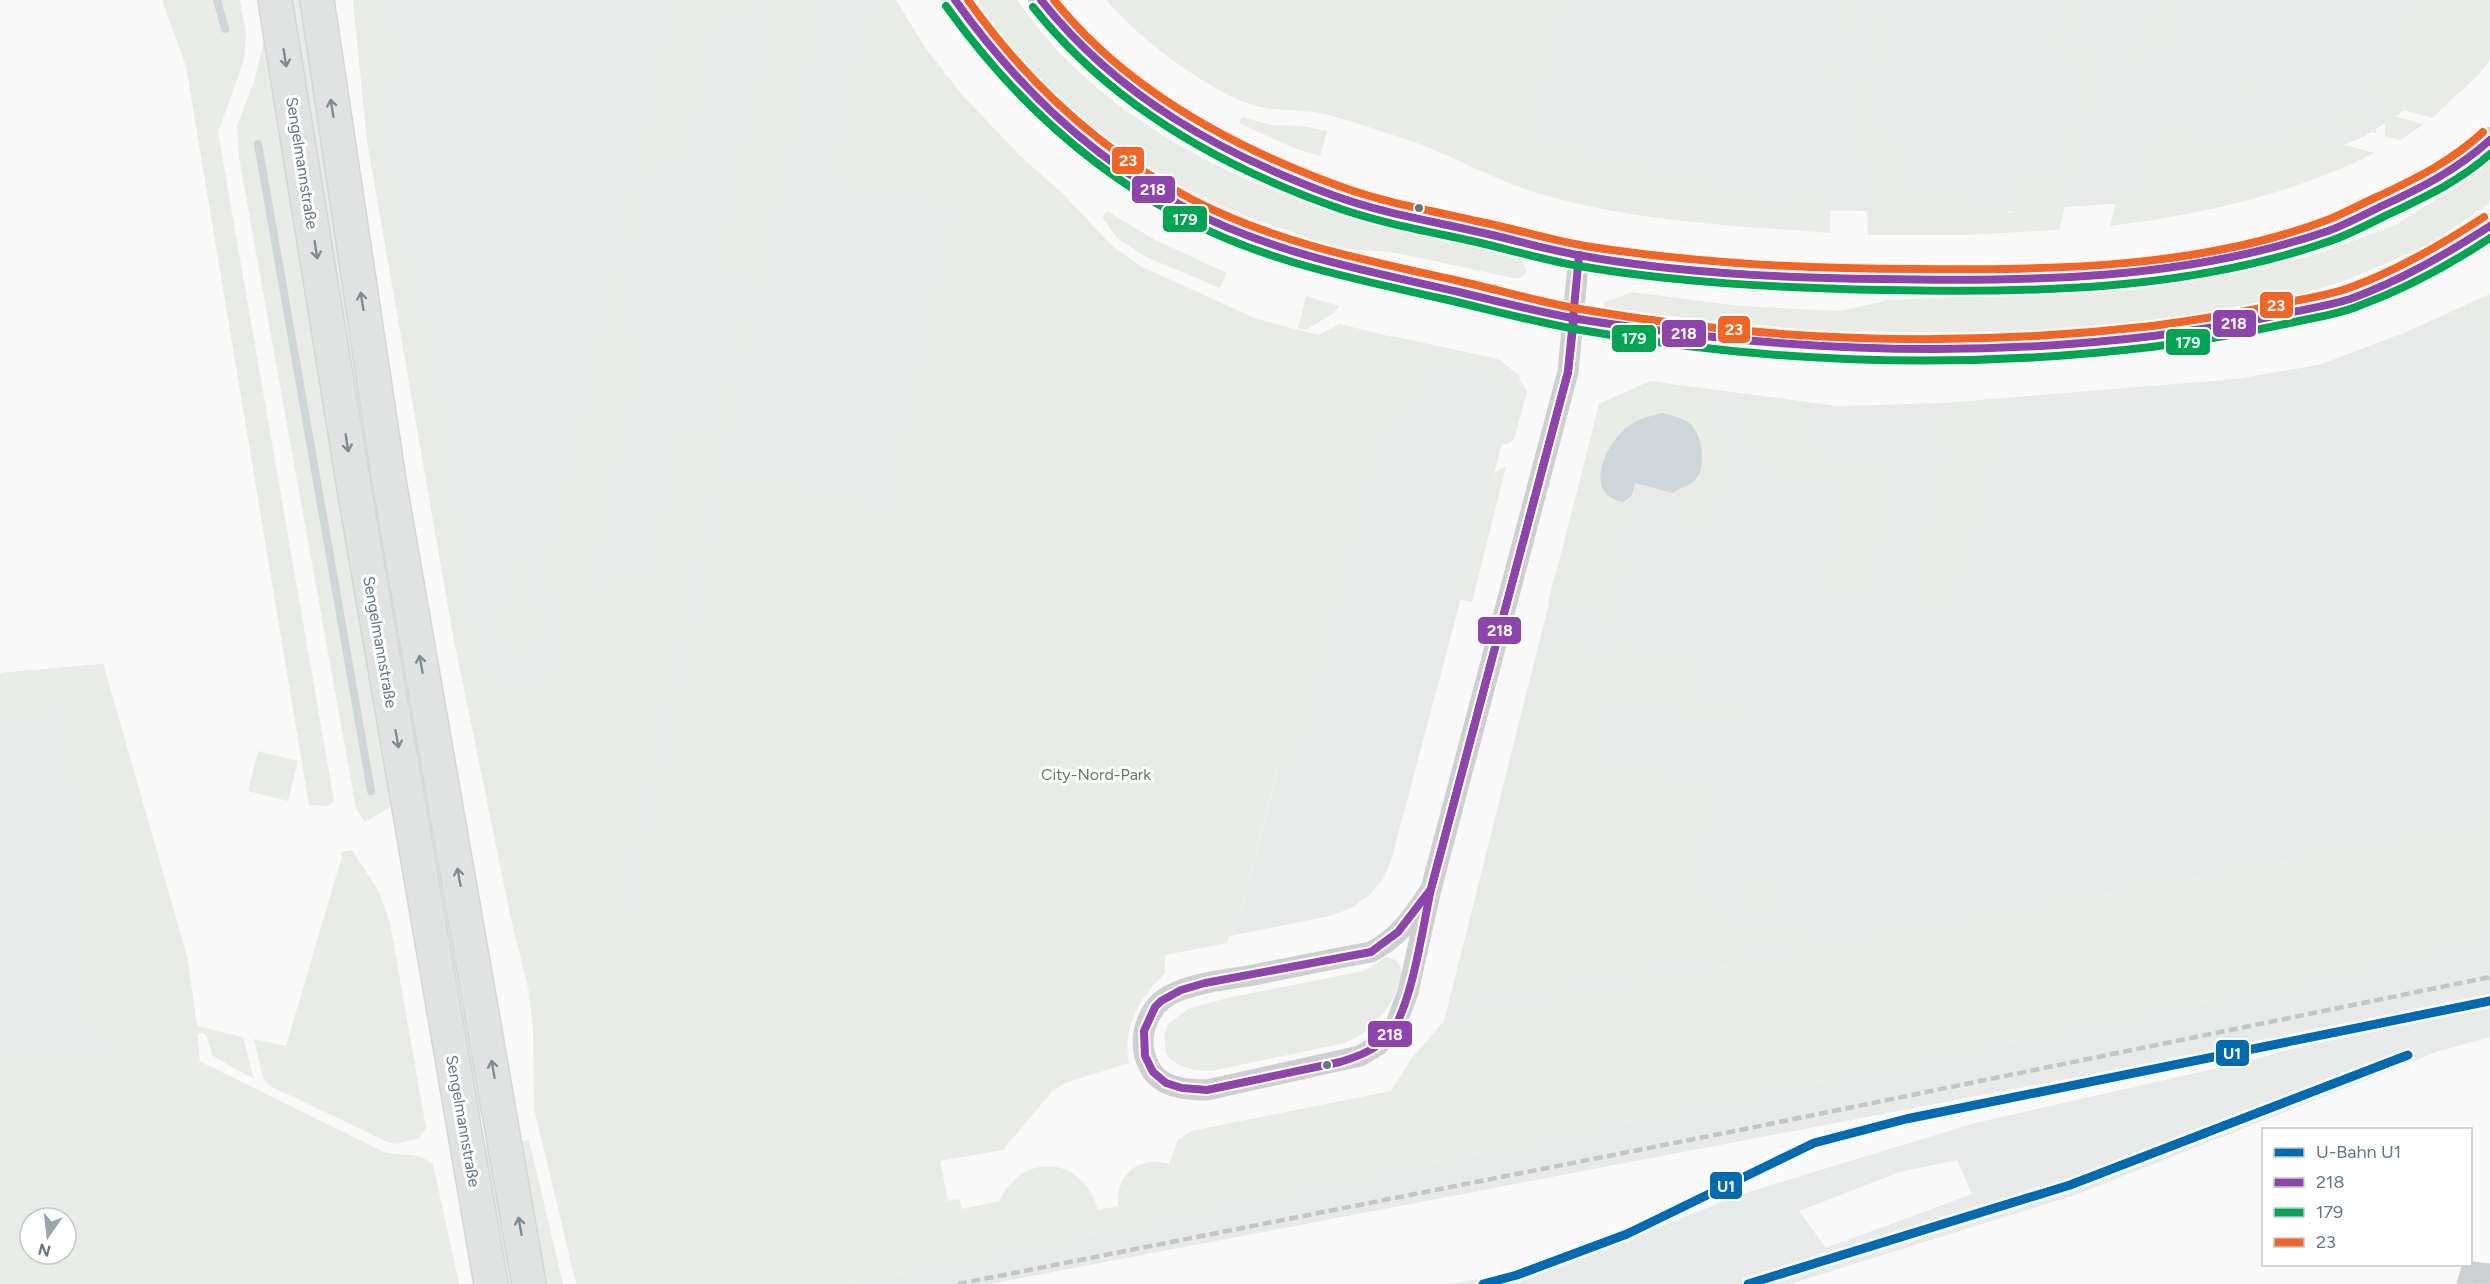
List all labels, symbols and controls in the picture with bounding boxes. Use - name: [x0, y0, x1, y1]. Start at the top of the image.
- one-way arrow: [279, 47, 290, 67]
- street label: Sengelmannstraße: [282, 96, 322, 231]
- one-way arrow: [327, 99, 338, 118]
- line badge: 23: [1111, 146, 1145, 175]
- text: 23: [1119, 151, 1137, 170]
- line badge: 218: [1131, 175, 1176, 204]
- text: 218: [1140, 180, 1166, 199]
- unlabelled marker: [1413, 202, 1425, 214]
- line badge: 179: [1162, 205, 1208, 233]
- text: 179: [1173, 210, 1197, 229]
- one-way arrow: [310, 240, 321, 260]
- one-way arrow: [356, 291, 367, 311]
- line badge: 23: [2259, 291, 2294, 319]
- text: 23: [2267, 296, 2285, 315]
- line badge: 218: [2212, 309, 2257, 338]
- text: 218: [2221, 314, 2247, 333]
- line badge: 23: [1717, 315, 1751, 344]
- line badge: 218: [1661, 319, 1707, 348]
- text: 23: [1725, 320, 1743, 339]
- line badge: 179: [1611, 324, 1657, 353]
- text: 218: [1671, 324, 1697, 343]
- line badge: 179: [2165, 328, 2211, 356]
- text: 179: [1622, 329, 1646, 348]
- text: 179: [2176, 333, 2200, 352]
- one-way arrow: [341, 432, 352, 452]
- street label: Sengelmannstraße: [359, 575, 401, 710]
- line badge: 218: [1477, 616, 1522, 645]
- text: 218: [1487, 621, 1513, 640]
- one-way arrow: [416, 655, 427, 674]
- one-way arrow: [392, 728, 403, 748]
- park label: City-Nord-Park: [1041, 765, 1151, 784]
- one-way arrow: [453, 867, 464, 887]
- line badge: 218: [1367, 1020, 1413, 1048]
- text: 218: [1377, 1025, 1403, 1044]
- line badge: U1: [2215, 1039, 2250, 1067]
- text: U1: [2223, 1044, 2241, 1063]
- street label: Sengelmannstraße: [442, 1054, 484, 1189]
- unlabelled marker: [1321, 1059, 1333, 1071]
- one-way arrow: [487, 1060, 498, 1079]
- legend: [2262, 1128, 2472, 1266]
- text: U-Bahn U1: [2316, 1141, 2401, 1163]
- line badge: U1: [1709, 1171, 1743, 1200]
- text: 218: [2316, 1171, 2345, 1193]
- text: U1: [1717, 1177, 1735, 1196]
- text: 179: [2316, 1201, 2343, 1223]
- north arrow: [18, 1206, 78, 1266]
- one-way arrow: [514, 1217, 525, 1237]
- text: 23: [2316, 1231, 2336, 1253]
- text: N: [36, 1239, 53, 1261]

